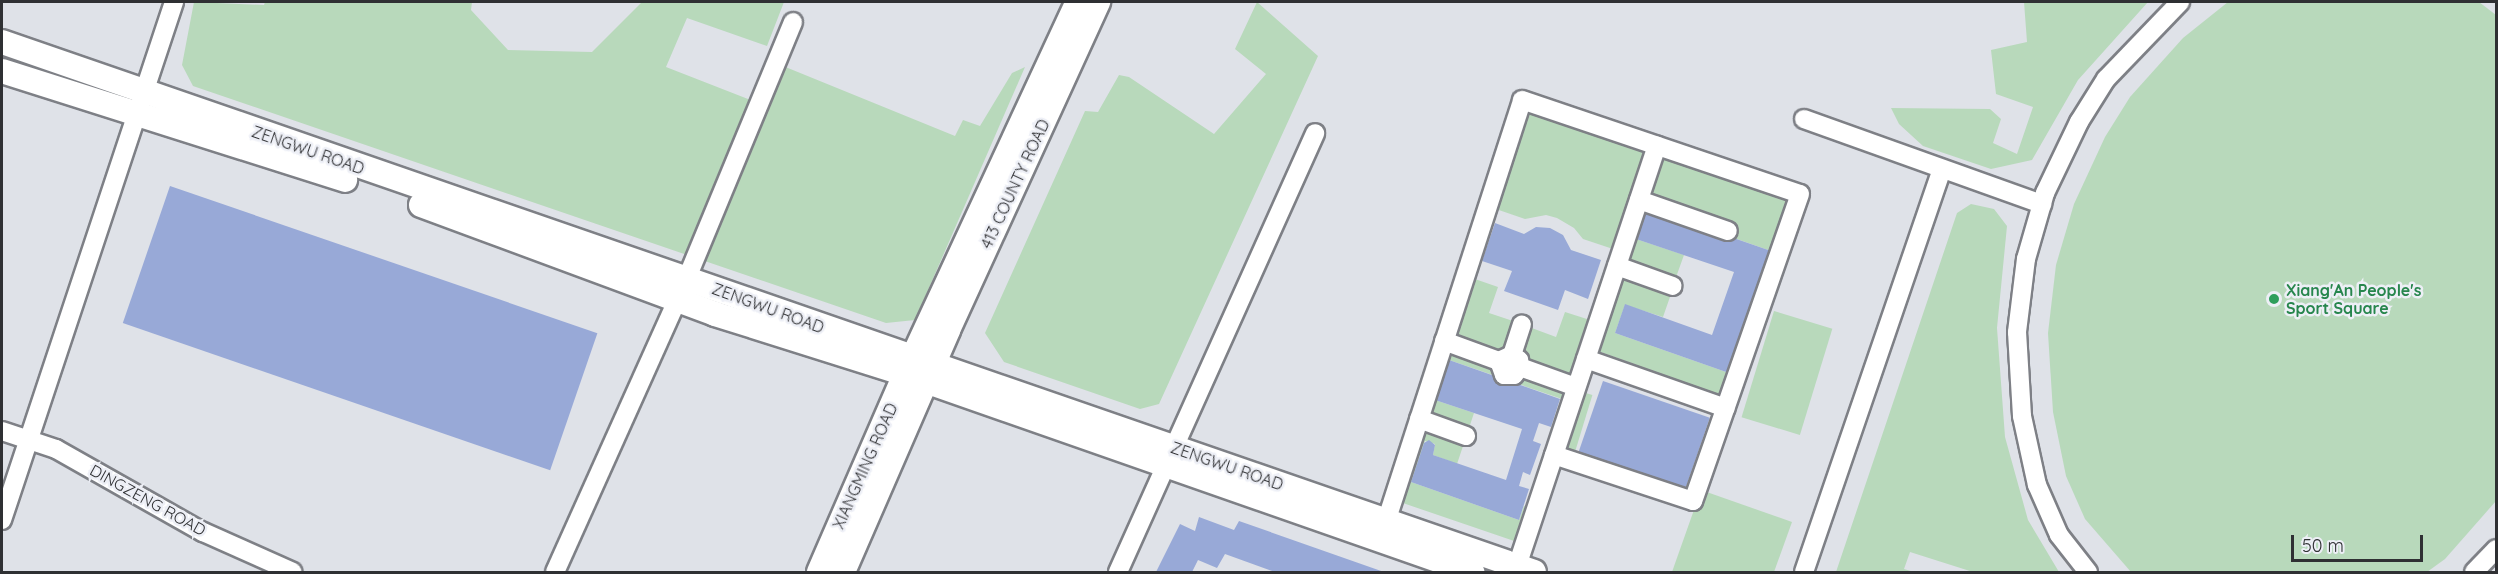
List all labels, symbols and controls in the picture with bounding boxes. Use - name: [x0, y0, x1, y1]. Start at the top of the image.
- street label: 413 COUNTY ROAD: [977, 116, 1053, 252]
- street label: ZENGWU ROAD: [249, 122, 367, 178]
- street label: ZENGWU ROAD: [709, 279, 827, 337]
- place label: Xiang'An People's Sport Square: [2286, 280, 2421, 318]
- marker: Xiang'An People's Sport Square: [2267, 292, 2281, 306]
- street label: XIANGMING ROAD: [829, 400, 901, 532]
- street label: ZENGWU ROAD: [1168, 438, 1286, 494]
- street label: DINGZENG ROAD: [87, 460, 209, 540]
- scale bar: [2294, 523, 2426, 561]
- text: 50 m: [2302, 534, 2344, 557]

